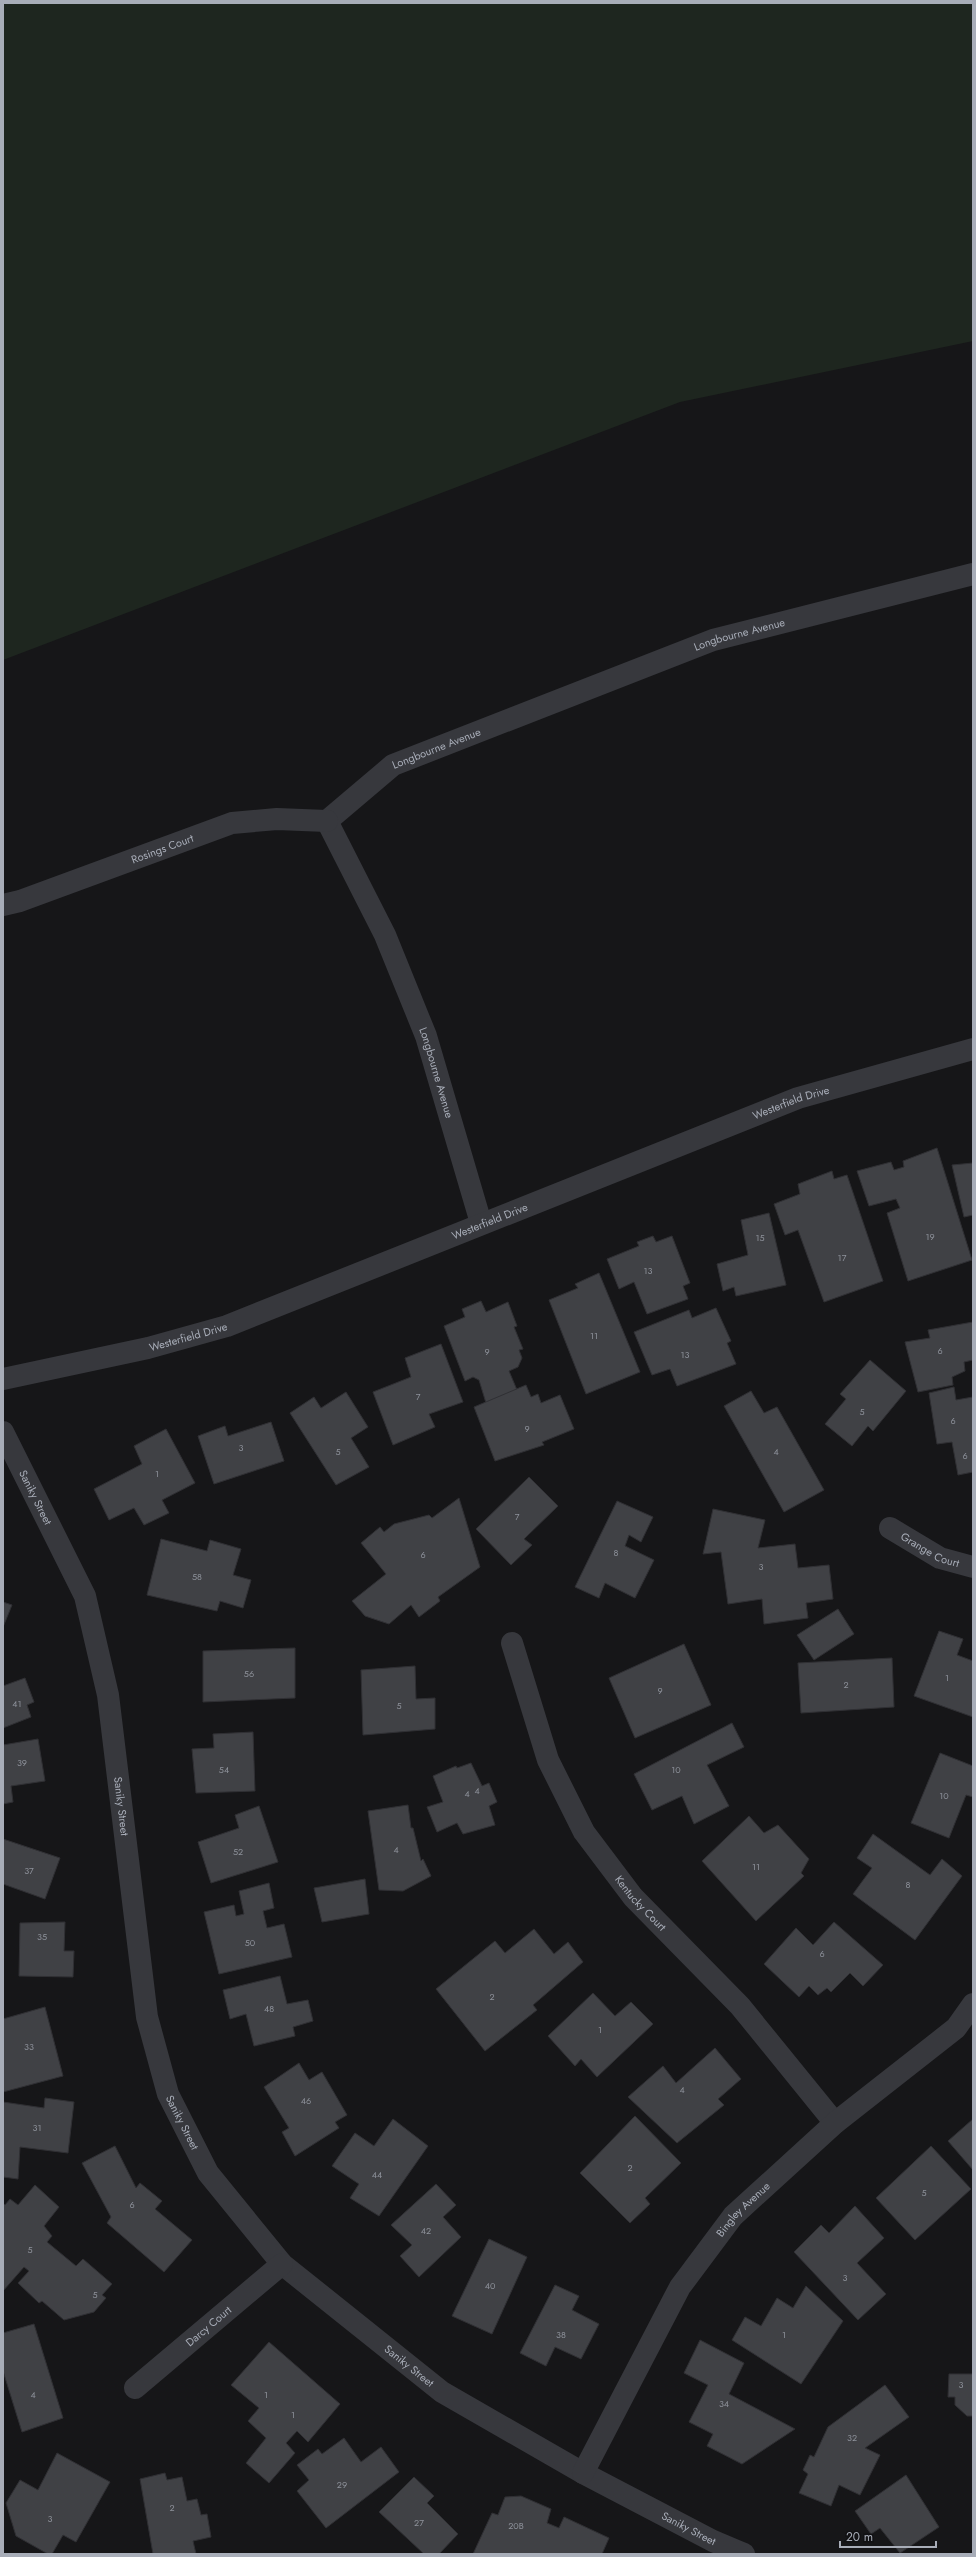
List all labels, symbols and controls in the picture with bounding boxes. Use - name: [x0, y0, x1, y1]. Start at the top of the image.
- street label: Longbourne Avenue: [691, 614, 787, 655]
- street label: Longbourne Avenue: [390, 723, 483, 773]
- street label: Rosings Court: [129, 830, 196, 867]
- street label: Longbourne Avenue: [415, 1025, 458, 1120]
- street label: Westerfield Drive: [750, 1082, 831, 1123]
- street label: Westerfield Drive: [449, 1199, 530, 1244]
- house number: 19: [925, 1230, 935, 1243]
- house number: 15: [755, 1231, 765, 1244]
- house number: 17: [838, 1251, 847, 1264]
- house number: 13: [644, 1264, 653, 1277]
- street label: Westerfield Drive: [147, 1318, 229, 1355]
- house number: 11: [590, 1329, 598, 1342]
- house number: 6: [937, 1344, 943, 1357]
- house number: 9: [484, 1345, 490, 1358]
- house number: 13: [681, 1348, 690, 1361]
- house number: 7: [416, 1390, 421, 1403]
- house number: 5: [859, 1405, 865, 1418]
- house number: 6: [950, 1414, 956, 1427]
- house number: 9: [524, 1422, 530, 1435]
- house number: 3: [239, 1441, 244, 1454]
- house number: 5: [335, 1445, 341, 1458]
- house number: 4: [773, 1445, 779, 1458]
- house number: 6: [962, 1449, 968, 1462]
- street label: Saniky Street: [15, 1467, 56, 1528]
- house number: 1: [155, 1467, 159, 1480]
- house number: 7: [515, 1510, 520, 1523]
- street label: Grange Court: [898, 1528, 962, 1571]
- house number: 8: [614, 1546, 619, 1559]
- house number: 6: [420, 1548, 426, 1561]
- house number: 3: [759, 1560, 764, 1573]
- house number: 58: [192, 1570, 202, 1583]
- house number: 56: [244, 1667, 254, 1680]
- house number: 1: [945, 1671, 949, 1684]
- house number: 2: [843, 1678, 849, 1691]
- house number: 9: [657, 1684, 663, 1697]
- house number: 41: [12, 1697, 22, 1710]
- house number: 5: [396, 1699, 402, 1712]
- house number: 39: [17, 1756, 27, 1769]
- house number: 54: [219, 1763, 229, 1776]
- house number: 10: [671, 1763, 681, 1776]
- street label: Saniky Street: [110, 1776, 133, 1837]
- house number: 4: [474, 1784, 480, 1797]
- house number: 4: [464, 1787, 470, 1800]
- house number: 10: [939, 1789, 949, 1802]
- house number: 4: [393, 1843, 399, 1856]
- house number: 52: [233, 1845, 243, 1858]
- house number: 11: [752, 1860, 760, 1873]
- house number: 37: [24, 1864, 34, 1877]
- street label: Kentucky Court: [611, 1872, 670, 1935]
- house number: 8: [906, 1878, 911, 1891]
- house number: 35: [37, 1930, 47, 1943]
- house number: 50: [245, 1936, 256, 1949]
- house number: 6: [819, 1947, 825, 1960]
- house number: 2: [489, 1990, 495, 2003]
- house number: 48: [264, 2002, 274, 2015]
- house number: 1: [598, 2023, 602, 2036]
- house number: 33: [24, 2040, 34, 2053]
- house number: 4: [679, 2083, 685, 2096]
- street label: Saniky Street: [162, 2092, 203, 2153]
- house number: 46: [301, 2094, 311, 2107]
- house number: 31: [33, 2121, 41, 2134]
- house number: 2: [627, 2161, 633, 2174]
- house number: 44: [372, 2168, 382, 2181]
- street label: Bingley Avenue: [712, 2178, 774, 2240]
- house number: 5: [921, 2186, 927, 2199]
- house number: 6: [129, 2198, 135, 2211]
- house number: 42: [421, 2224, 431, 2237]
- house number: 5: [27, 2243, 33, 2256]
- house number: 3: [843, 2271, 848, 2284]
- house number: 40: [485, 2279, 496, 2292]
- house number: 5: [92, 2288, 98, 2301]
- street label: Darcy Court: [182, 2302, 235, 2350]
- house number: 38: [556, 2328, 566, 2341]
- house number: 1: [782, 2328, 786, 2341]
- street label: Saniky Street: [381, 2341, 438, 2391]
- house number: 3: [959, 2378, 964, 2391]
- house number: 4: [30, 2388, 36, 2401]
- house number: 1: [264, 2388, 268, 2401]
- house number: 34: [719, 2397, 729, 2410]
- house number: 1: [291, 2408, 295, 2421]
- house number: 32: [847, 2431, 857, 2444]
- house number: 29: [337, 2478, 347, 2491]
- house number: 2: [169, 2501, 175, 2514]
- street label: Saniky Street: [659, 2508, 719, 2549]
- house number: 3: [48, 2512, 53, 2525]
- house number: 27: [414, 2516, 424, 2529]
- house number: 20B: [508, 2519, 524, 2532]
- scale bar: [840, 2523, 936, 2549]
- text: 20 m: [846, 2528, 873, 2546]

